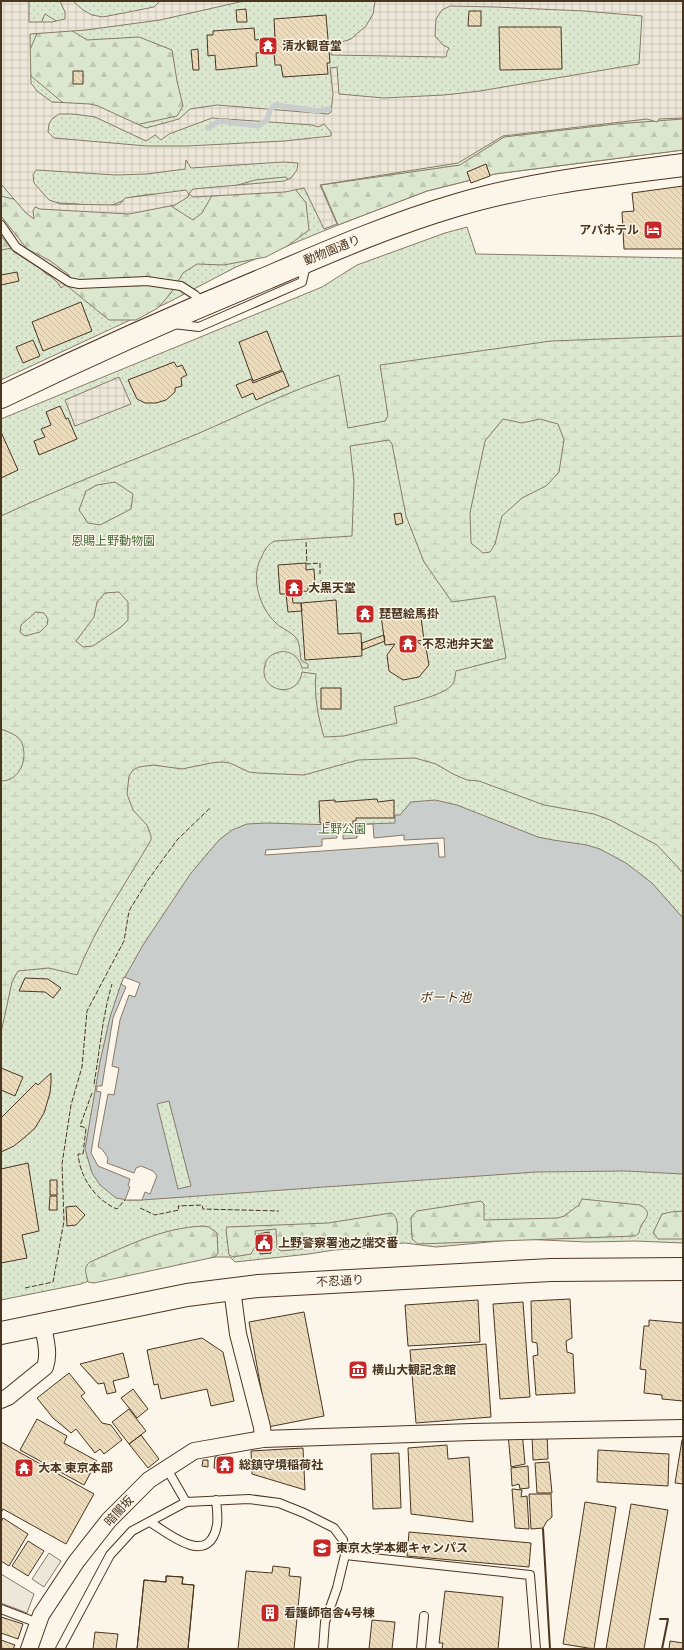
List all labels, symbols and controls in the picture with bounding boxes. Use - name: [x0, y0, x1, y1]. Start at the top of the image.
- temple icon: 清水観音堂: [257, 35, 279, 57]
- place label: 清水観音堂: [282, 39, 342, 53]
- hotel icon: アパホテル: [642, 219, 664, 241]
- place label: アパホテル: [579, 223, 639, 237]
- street label: 動物園通り: [302, 232, 362, 268]
- park label: 恩賜上野動物園: [71, 534, 155, 548]
- temple icon: 大黒天堂: [283, 577, 305, 599]
- place label: 大黒天堂: [308, 581, 356, 595]
- temple icon: 琵琶絵馬掛: [354, 603, 376, 625]
- place label: 琵琶絵馬掛: [379, 607, 440, 621]
- temple icon: 不忍池弁天堂: [397, 633, 419, 655]
- place label: 不忍池弁天堂: [422, 637, 494, 651]
- park label: 上野公園: [318, 822, 366, 836]
- water label: ボート池: [419, 990, 473, 1005]
- public building icon: 上野警察署池之端交番: [253, 1232, 275, 1254]
- place label: 上野警察署池之端交番: [278, 1236, 399, 1250]
- street label: 不忍通り: [316, 1273, 364, 1289]
- museum icon: 横山大観記念館: [347, 1359, 369, 1381]
- place label: 横山大観記念館: [372, 1363, 456, 1377]
- temple icon: 総鎮守境稲荷社: [214, 1454, 236, 1476]
- temple icon: 大本 東京本部: [13, 1457, 35, 1479]
- place label: 総鎮守境稲荷社: [239, 1458, 323, 1472]
- place label: 大本 東京本部: [38, 1461, 113, 1475]
- street label: 暗闇坂: [102, 1493, 136, 1529]
- school or university icon: 東京大学本郷キャンパス: [311, 1537, 333, 1559]
- place label: 東京大学本郷キャンパス: [336, 1541, 468, 1555]
- building icon: 看護師宿舎4号棟: [259, 1602, 281, 1624]
- place label: 看護師宿舎4号棟: [284, 1606, 375, 1620]

